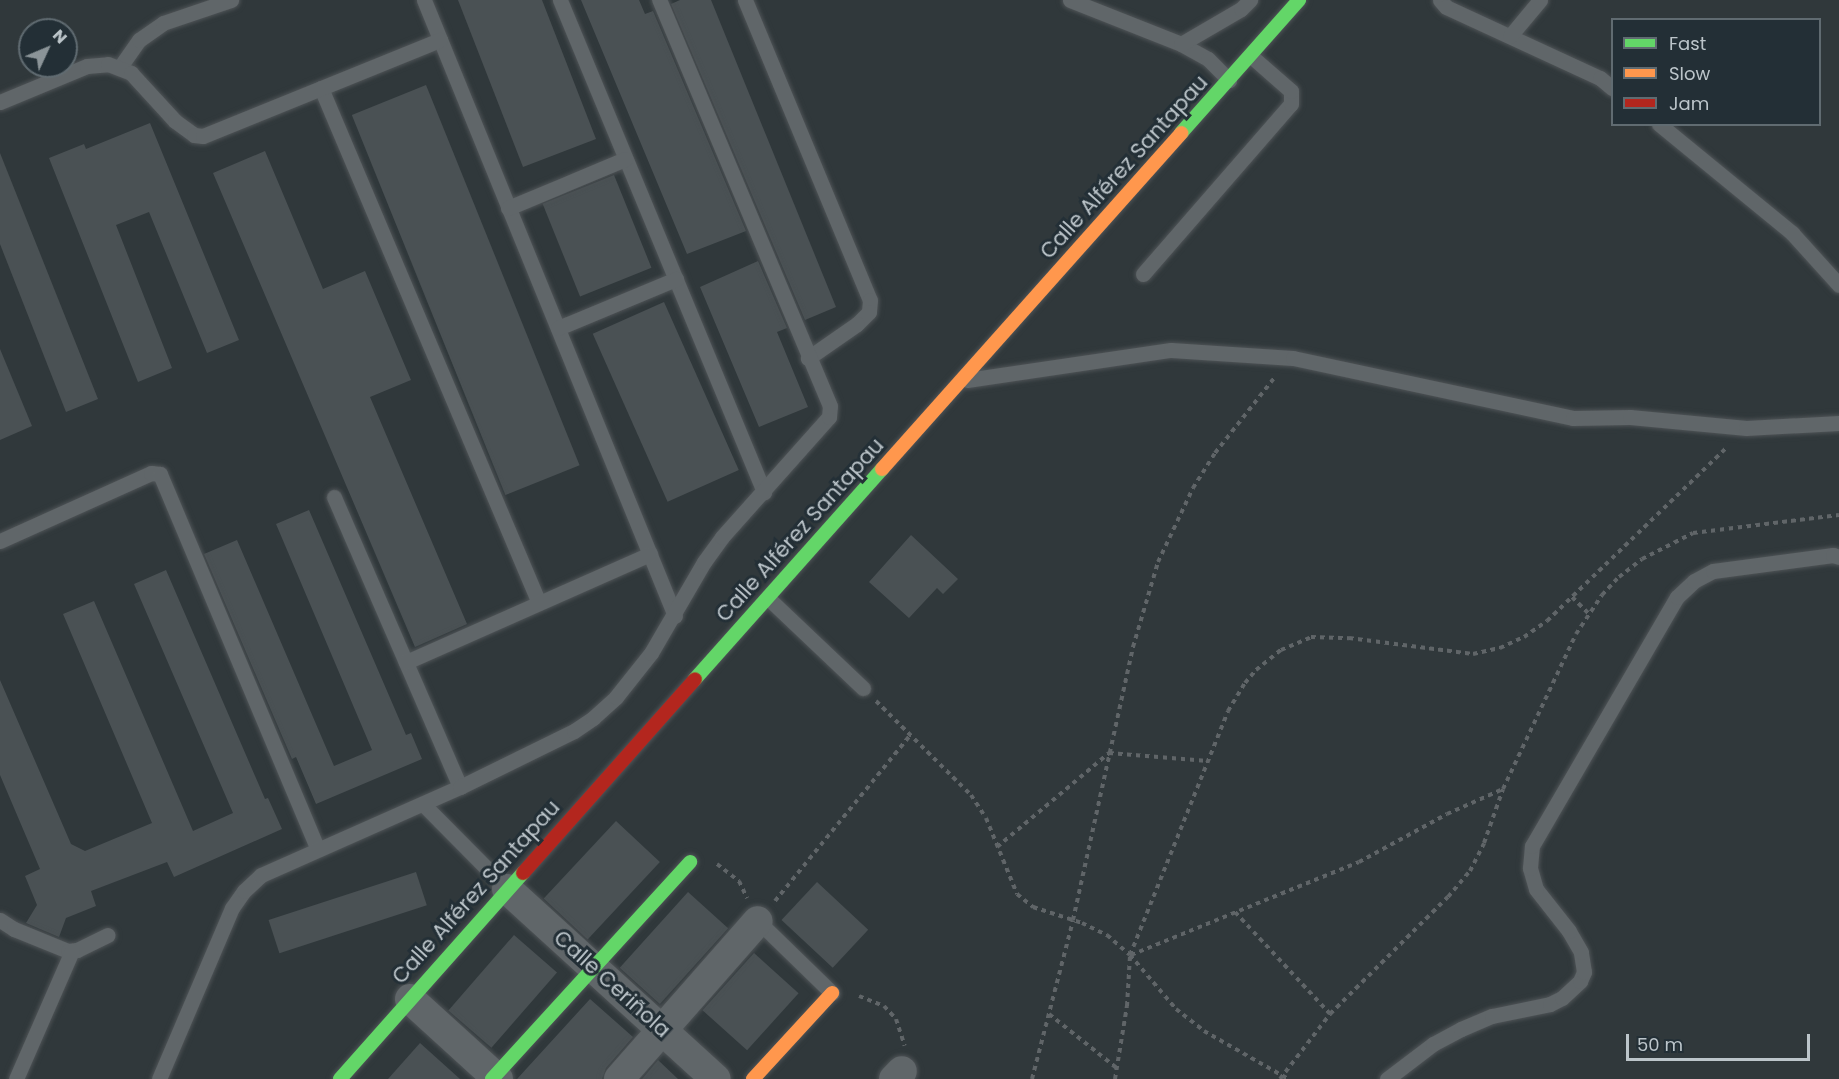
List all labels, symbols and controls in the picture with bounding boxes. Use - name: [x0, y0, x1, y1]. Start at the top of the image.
- north arrow: [18, 18, 78, 78]
- legend: [1611, 18, 1821, 126]
- text: N: [47, 24, 72, 49]
- text: Fast: [1669, 31, 1706, 56]
- text: Slow: [1669, 61, 1710, 86]
- street label: Calle Alférez Santapau: [1035, 70, 1213, 264]
- text: Jam: [1669, 91, 1709, 116]
- street label: Calle Alférez Santapau: [711, 433, 889, 627]
- street label: Calle Alférez Santapau: [387, 795, 565, 989]
- street label: Calle Ceriñola: [549, 925, 675, 1043]
- scale bar: [1629, 1022, 1814, 1060]
- text: 50 m: [1637, 1032, 1683, 1057]

